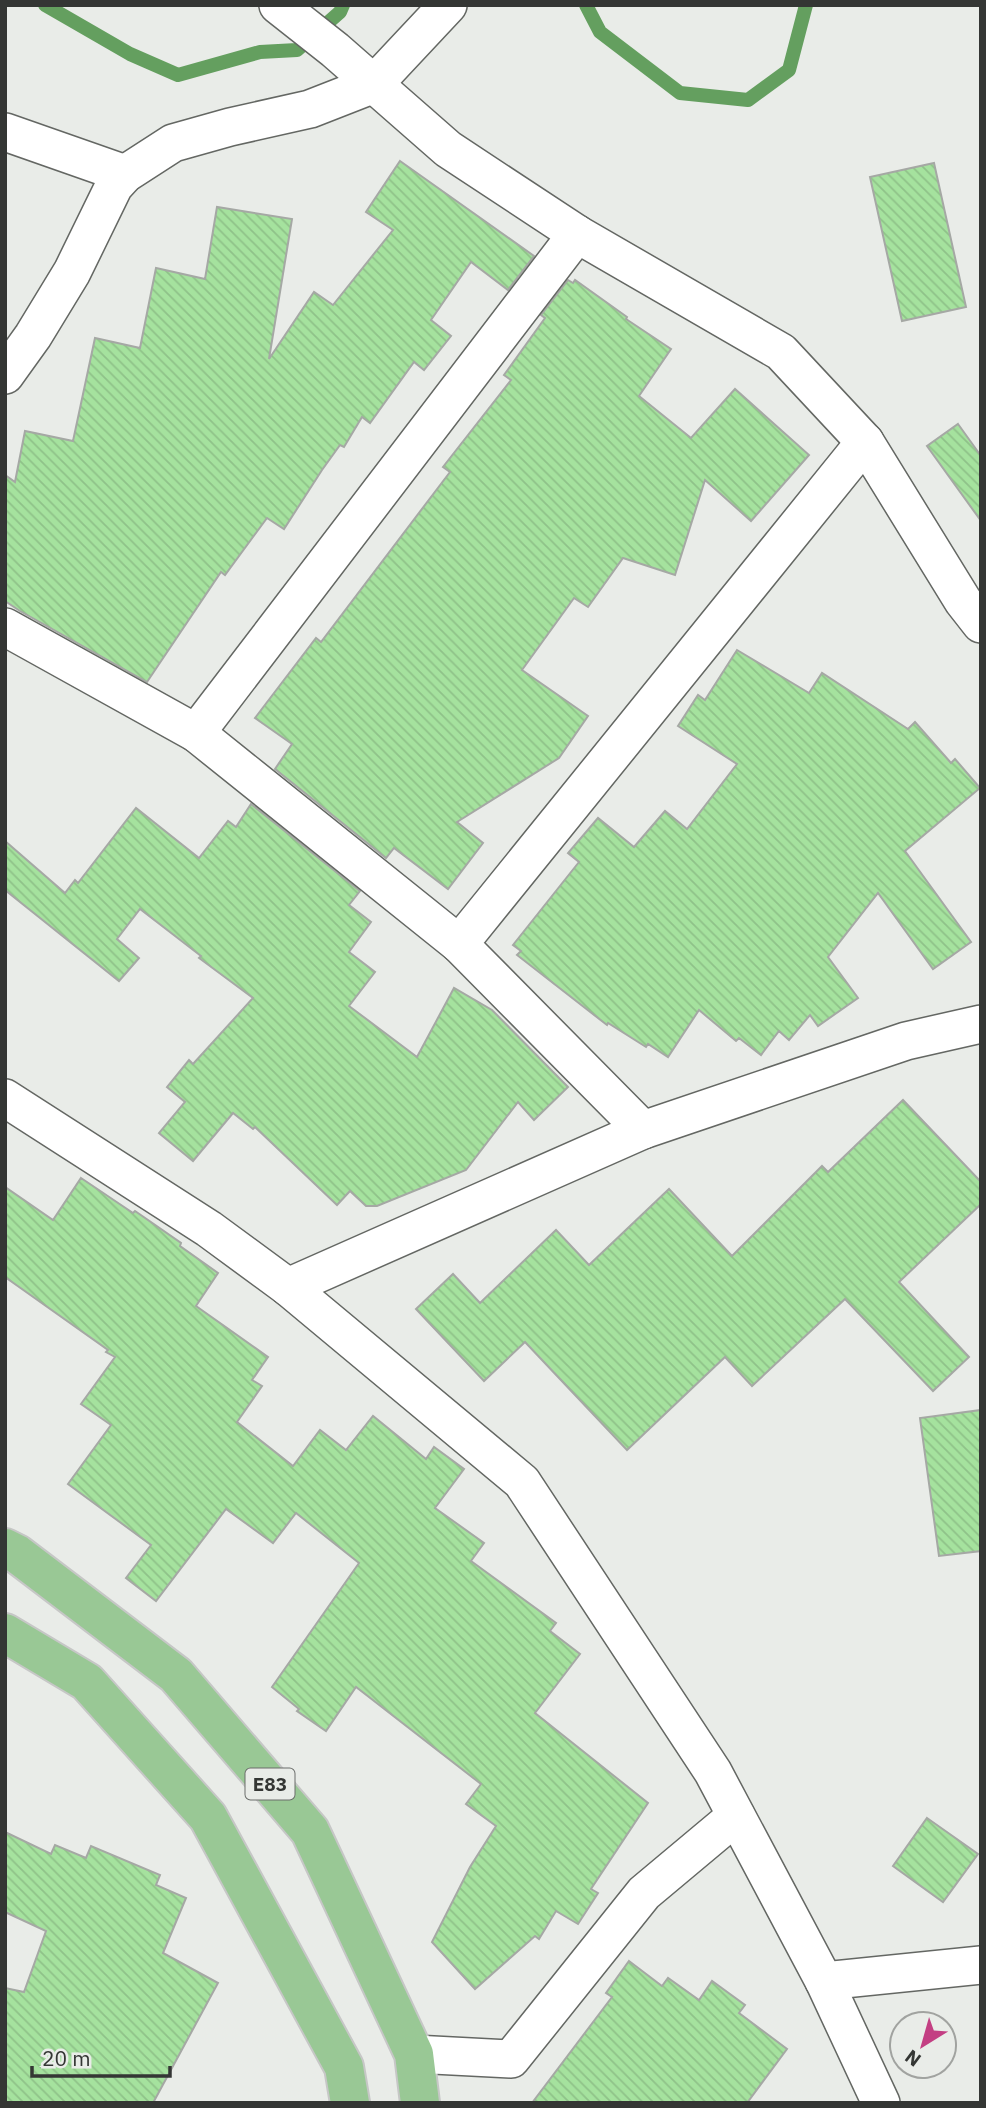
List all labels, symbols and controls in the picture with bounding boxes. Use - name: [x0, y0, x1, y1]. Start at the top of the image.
- road number: E83: [246, 1768, 294, 1800]
- north arrow: [888, 2010, 958, 2080]
- scale bar: [32, 2035, 170, 2078]
- text: 20 m: [42, 2044, 91, 2072]
- text: N: [900, 2045, 925, 2072]

